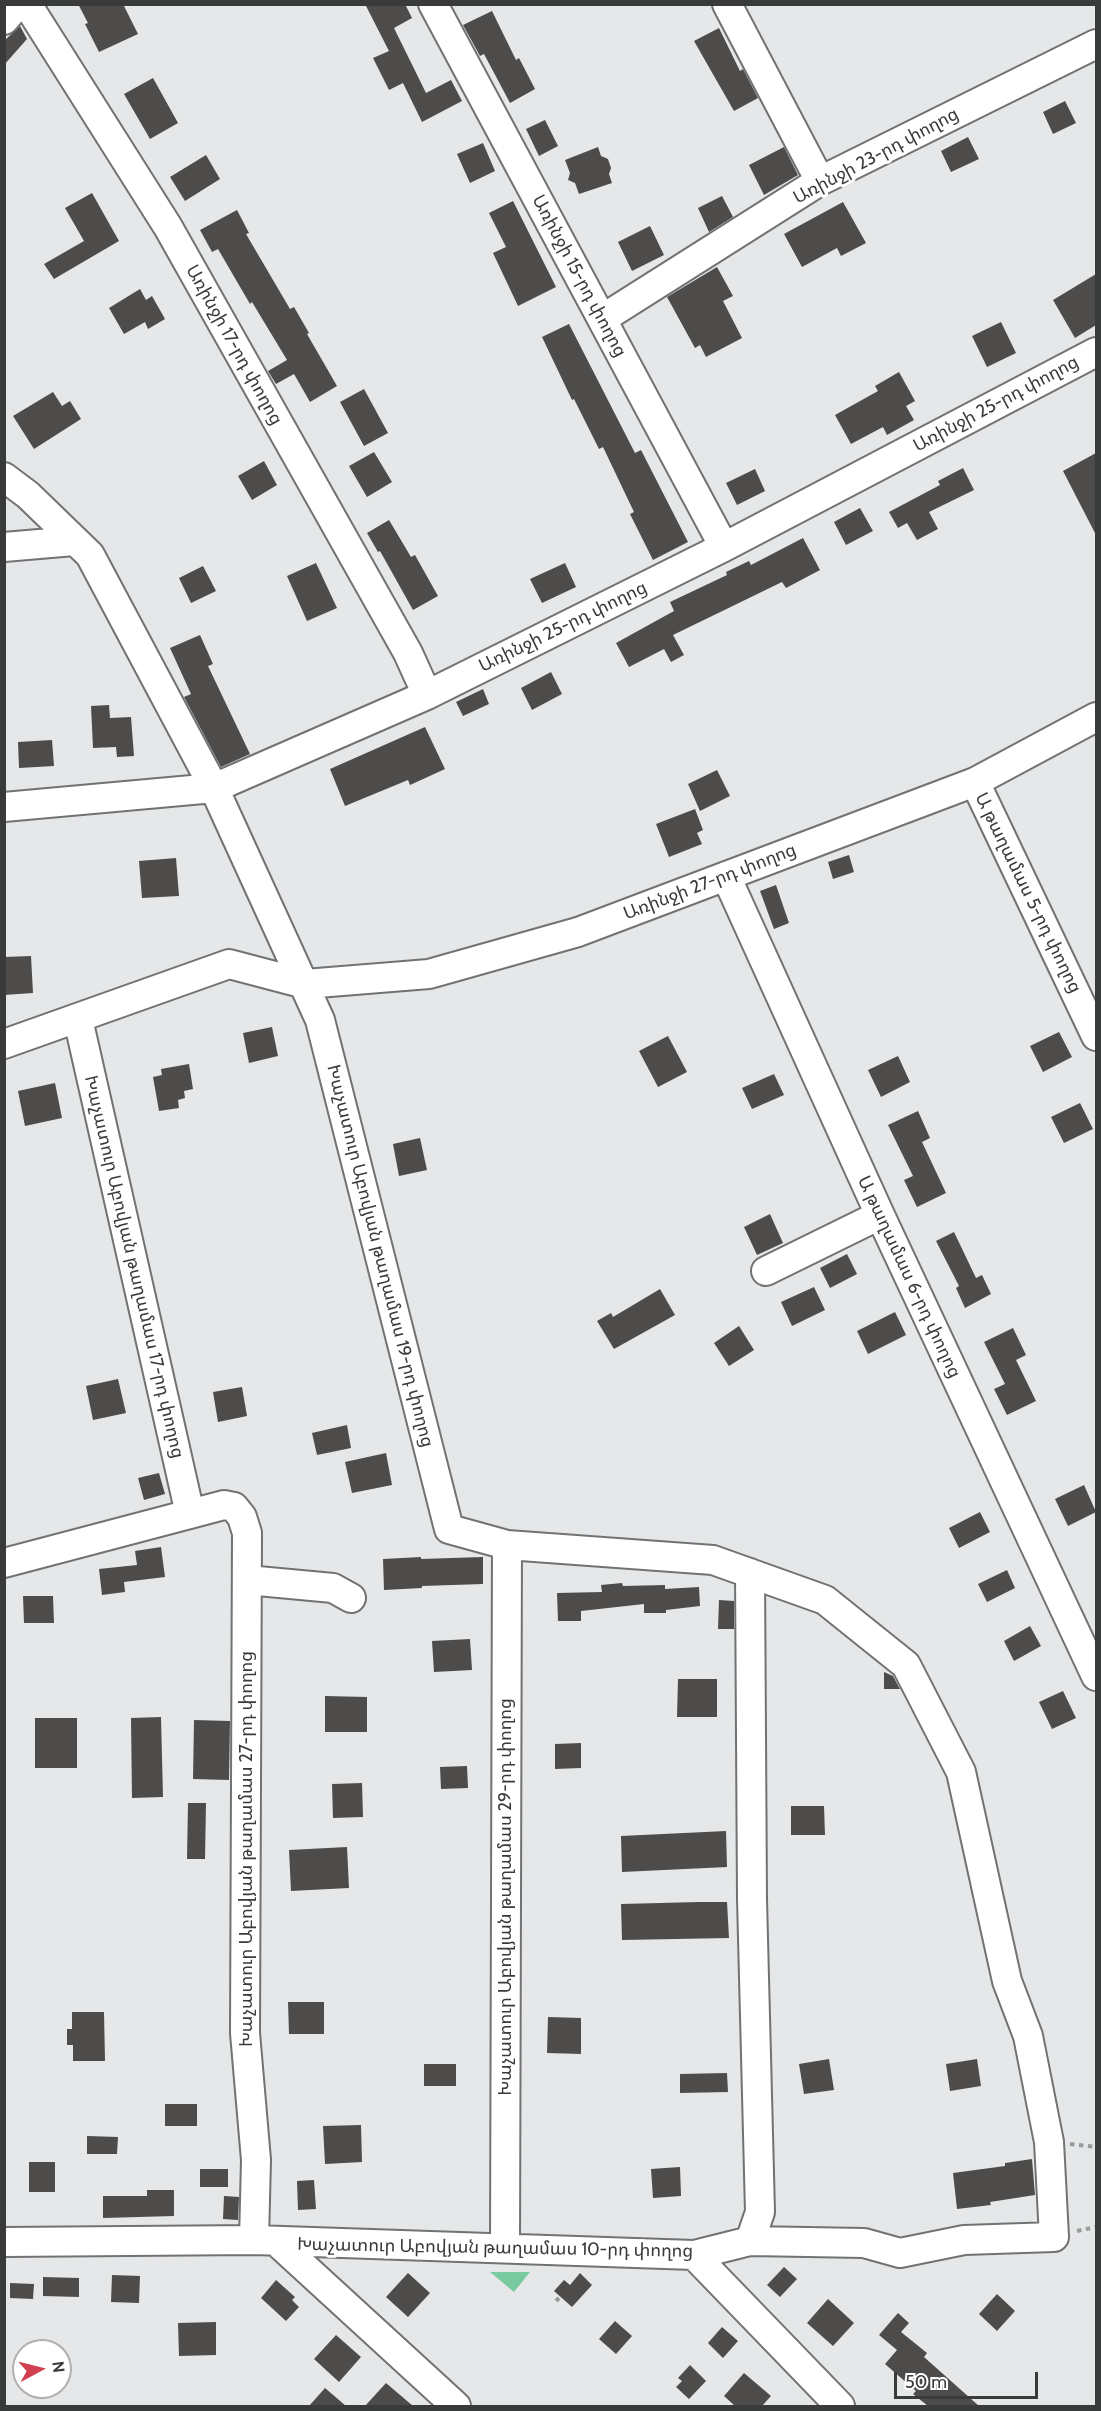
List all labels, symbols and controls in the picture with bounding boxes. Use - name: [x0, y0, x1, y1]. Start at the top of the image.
- street label: Առինջի 23-րդ փողոց: [790, 103, 962, 209]
- street label: Առինջի 15-րդ փողոց: [527, 191, 631, 361]
- street label: Առինջի 17-րդ փողոց: [181, 261, 287, 429]
- street label: Առինջի 25-րդ փողոց: [910, 351, 1082, 457]
- street label: Առինջի 25-րդ փողոց: [475, 577, 651, 677]
- street label: Ա թաղամաս 5-րդ փողոց: [970, 789, 1086, 997]
- street label: Առինջի 27-րդ փողոց: [621, 839, 799, 925]
- street label: Խաչատուր Աբովյան թաղամաս 19-րդ փողոց: [322, 1062, 438, 1450]
- street label: Խաչատուր Աբովյան թաղամաս 17-րդ փողոց: [79, 1073, 189, 1461]
- street label: Ա թաղամաս 6-րդ փողոց: [853, 1172, 965, 1382]
- street label: Խաչատուր Աբովյան թաղամաս 27-րդ փողոց: [236, 1651, 258, 2047]
- street label: Խաչատուր Աբովյան թաղամաս 29-րդ փողոց: [495, 1698, 517, 2096]
- street label: Խաչատուր Աբովյան թաղամաս 10-րդ փողոց: [297, 2234, 693, 2262]
- north arrow: [12, 2339, 72, 2399]
- text: N: [48, 2360, 68, 2374]
- scale bar: [897, 2360, 1041, 2398]
- text: 50 m: [905, 2371, 947, 2393]

